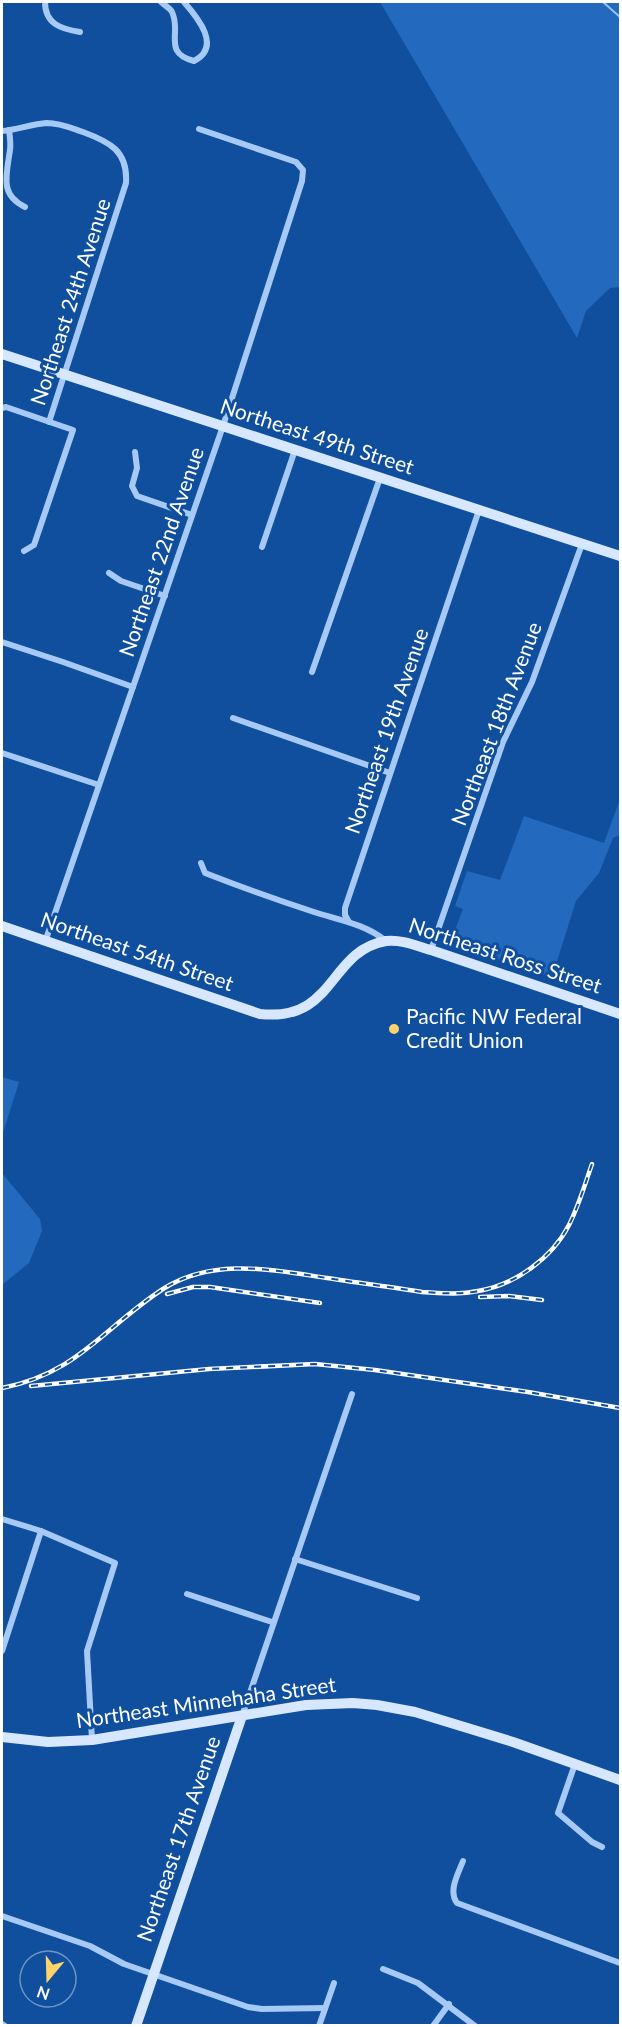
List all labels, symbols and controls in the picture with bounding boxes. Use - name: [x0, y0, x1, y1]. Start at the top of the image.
- street label: Northeast 24th Avenue: [24, 195, 115, 408]
- street label: Northeast 49th Street: [217, 392, 418, 479]
- street label: Northeast 22nd Avenue: [113, 443, 208, 660]
- street label: Northeast 18th Avenue: [445, 618, 546, 829]
- street label: Northeast 19th Avenue: [339, 624, 433, 837]
- street label: Northeast 54th Street: [38, 906, 238, 995]
- street label: Northeast Ross Street: [406, 912, 605, 998]
- place label: Pacific NW Federal Credit Union: [406, 1003, 582, 1052]
- marker: Pacific NW Federal Credit Union: [387, 1022, 401, 1036]
- street label: Northeast Minnehaha Street: [74, 1671, 338, 1732]
- street label: Northeast 17th Avenue: [131, 1732, 225, 1945]
- north arrow: [18, 1949, 78, 2009]
- text: N: [34, 1983, 52, 2005]

